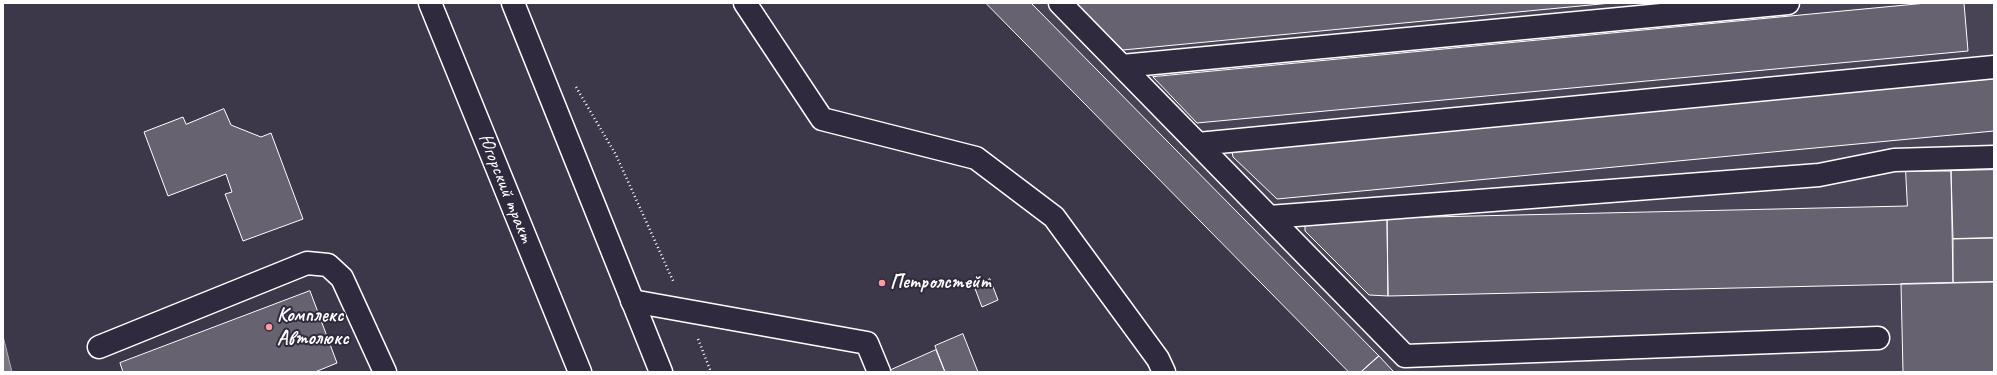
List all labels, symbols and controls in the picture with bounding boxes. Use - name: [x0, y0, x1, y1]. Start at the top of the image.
- street label: Югорский тракт: [472, 130, 538, 246]
- place label: Петролстейт: [890, 271, 990, 295]
- marker: Петролстейт: [877, 278, 887, 288]
- place label: Комплекс Автолюкс: [277, 304, 349, 351]
- marker: Комплекс Автолюкс: [264, 322, 274, 332]

